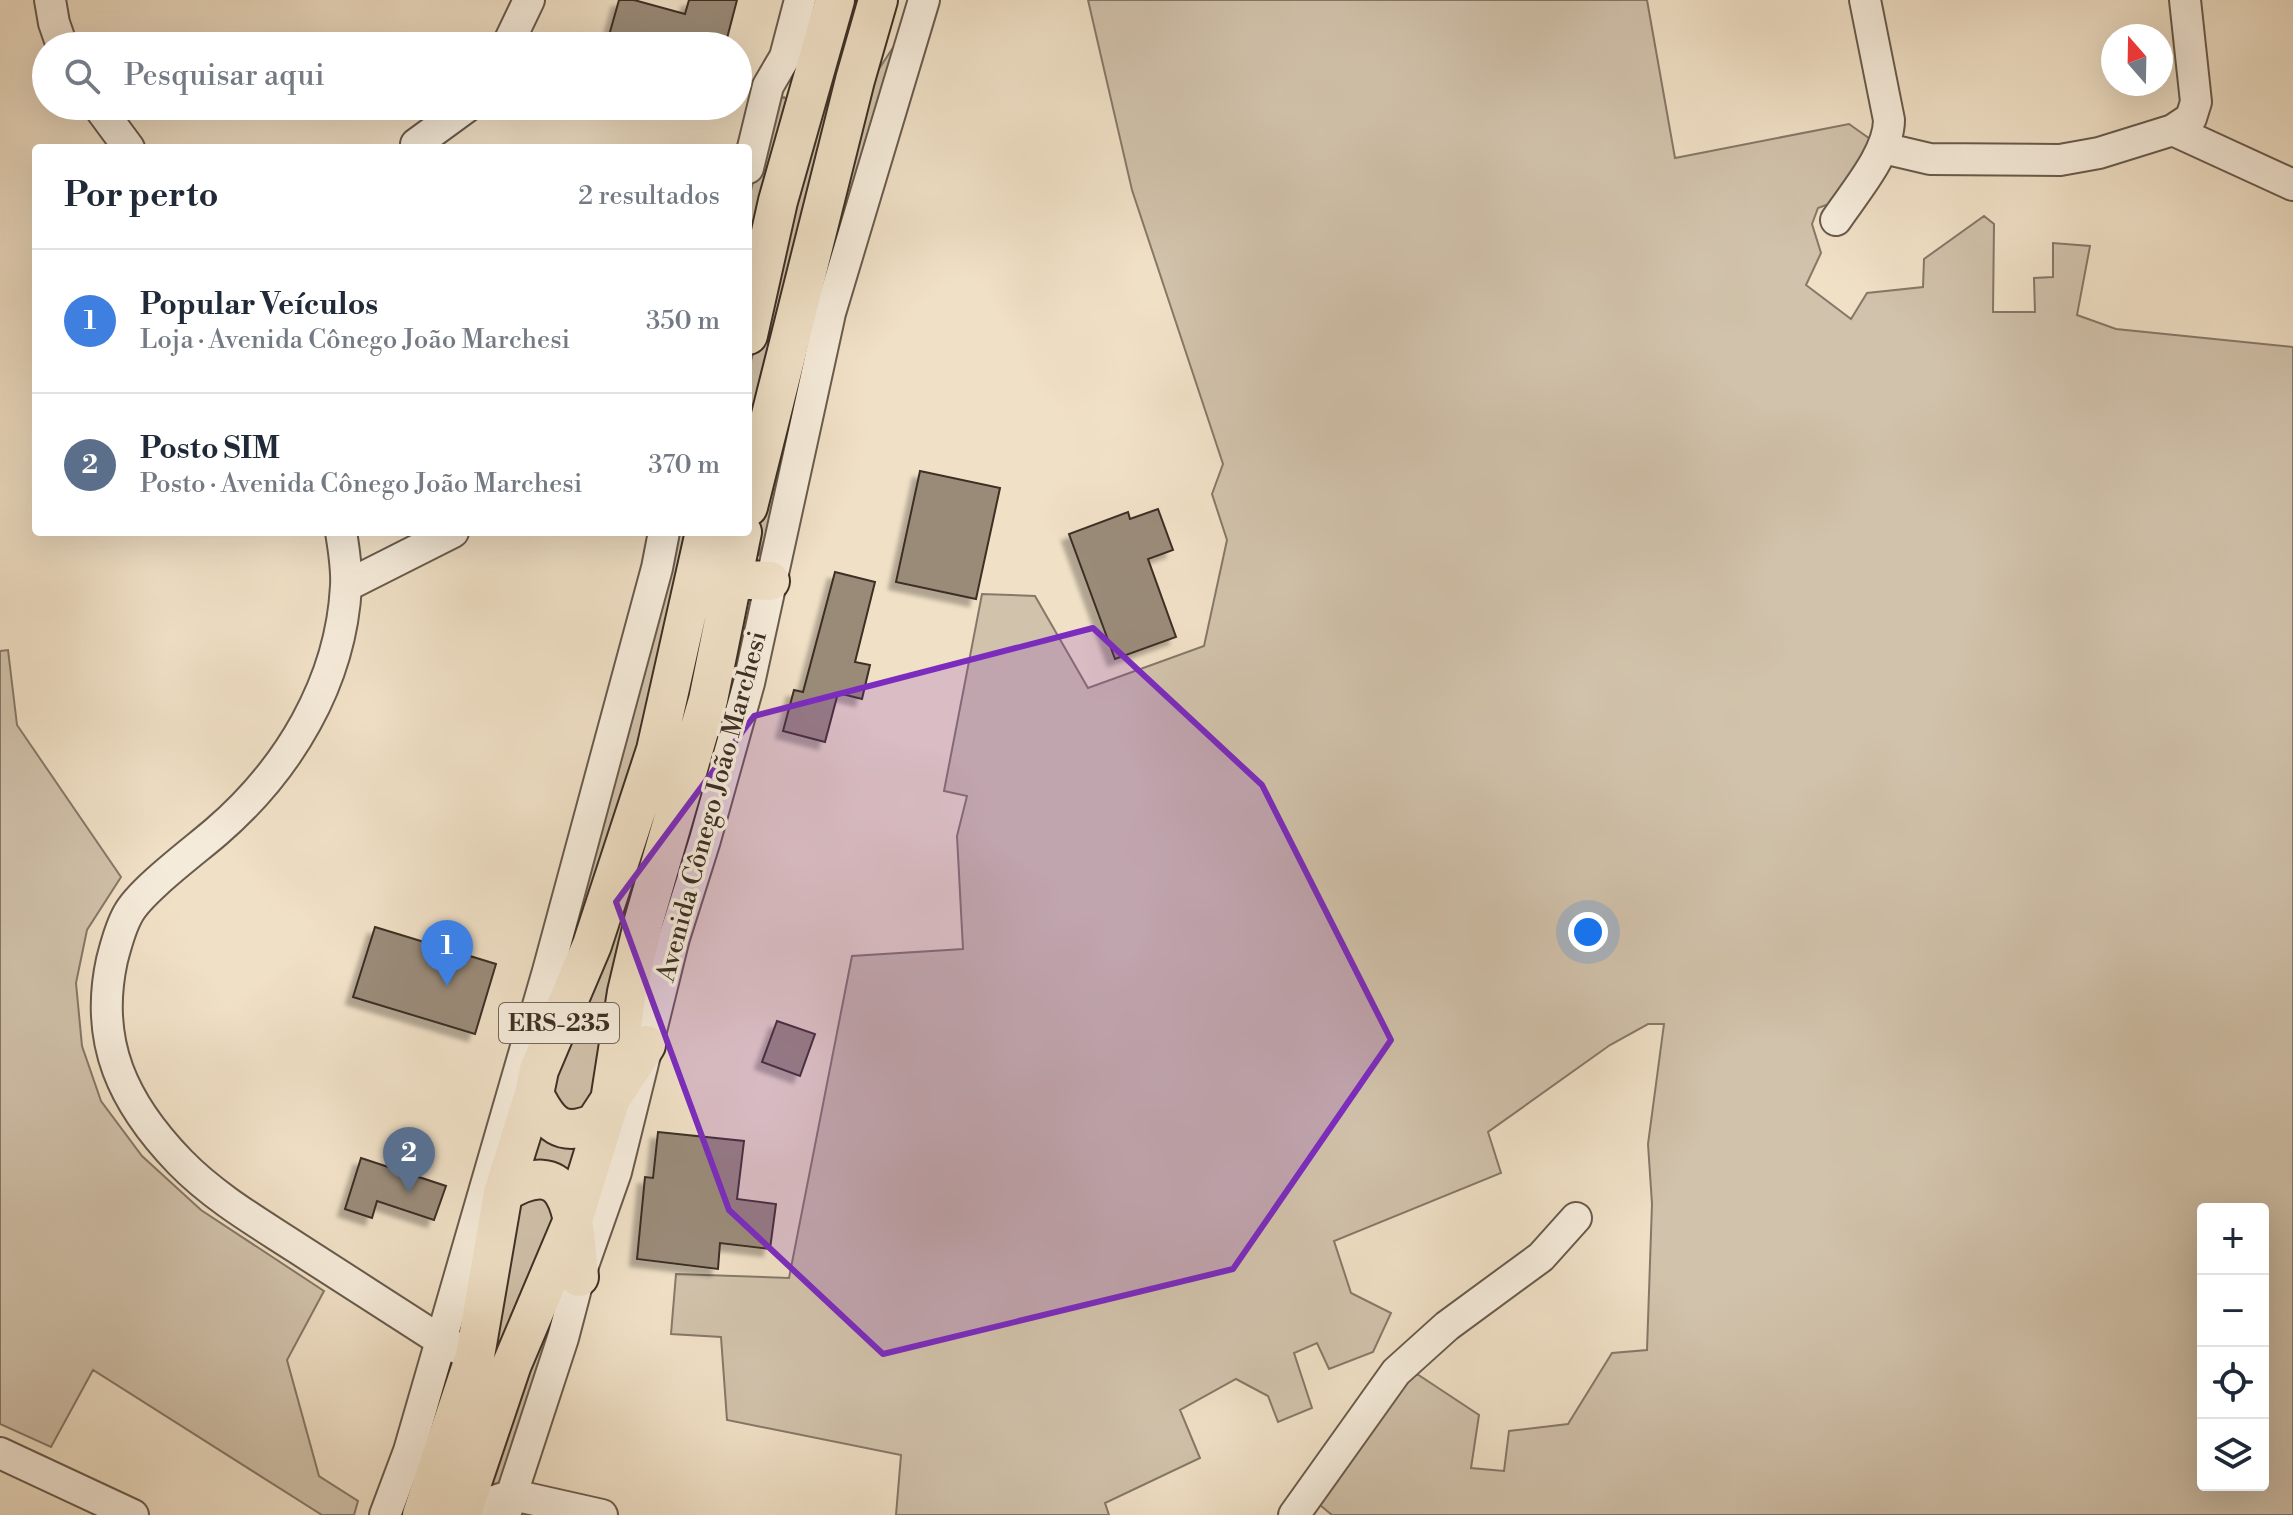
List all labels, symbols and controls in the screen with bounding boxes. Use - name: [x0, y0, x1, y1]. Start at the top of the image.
- north arrow: [2101, 24, 2173, 96]
- search box: [32, 32, 752, 120]
- icon: search: [60, 54, 104, 98]
- text: Pesquisar aqui: [124, 57, 325, 95]
- text: Por perto: [64, 175, 219, 217]
- text: 2 resultados: [578, 180, 720, 212]
- text: Popular Veículos: [140, 286, 378, 324]
- text: 1: [84, 305, 96, 337]
- text: 350 m: [646, 305, 720, 337]
- text: Loja · Avenida Cônego João Marchesi: [140, 324, 570, 356]
- text: Posto SIM: [140, 430, 280, 468]
- text: 2: [82, 449, 98, 481]
- text: 370 m: [648, 449, 720, 481]
- text: Posto · Avenida Cônego João Marchesi: [140, 468, 582, 500]
- street label: Avenida Cônego João Marchesi: [649, 627, 774, 986]
- your location: [1568, 912, 1608, 952]
- pin: 1: [421, 920, 473, 986]
- road number: ERS-235: [499, 1003, 619, 1043]
- pin: 2: [383, 1127, 435, 1193]
- map controls: [2197, 1203, 2269, 1491]
- button: +: [2197, 1203, 2269, 1275]
- button: −: [2197, 1275, 2269, 1347]
- button: locate: [2197, 1347, 2269, 1419]
- button: layers: [2197, 1419, 2269, 1491]

